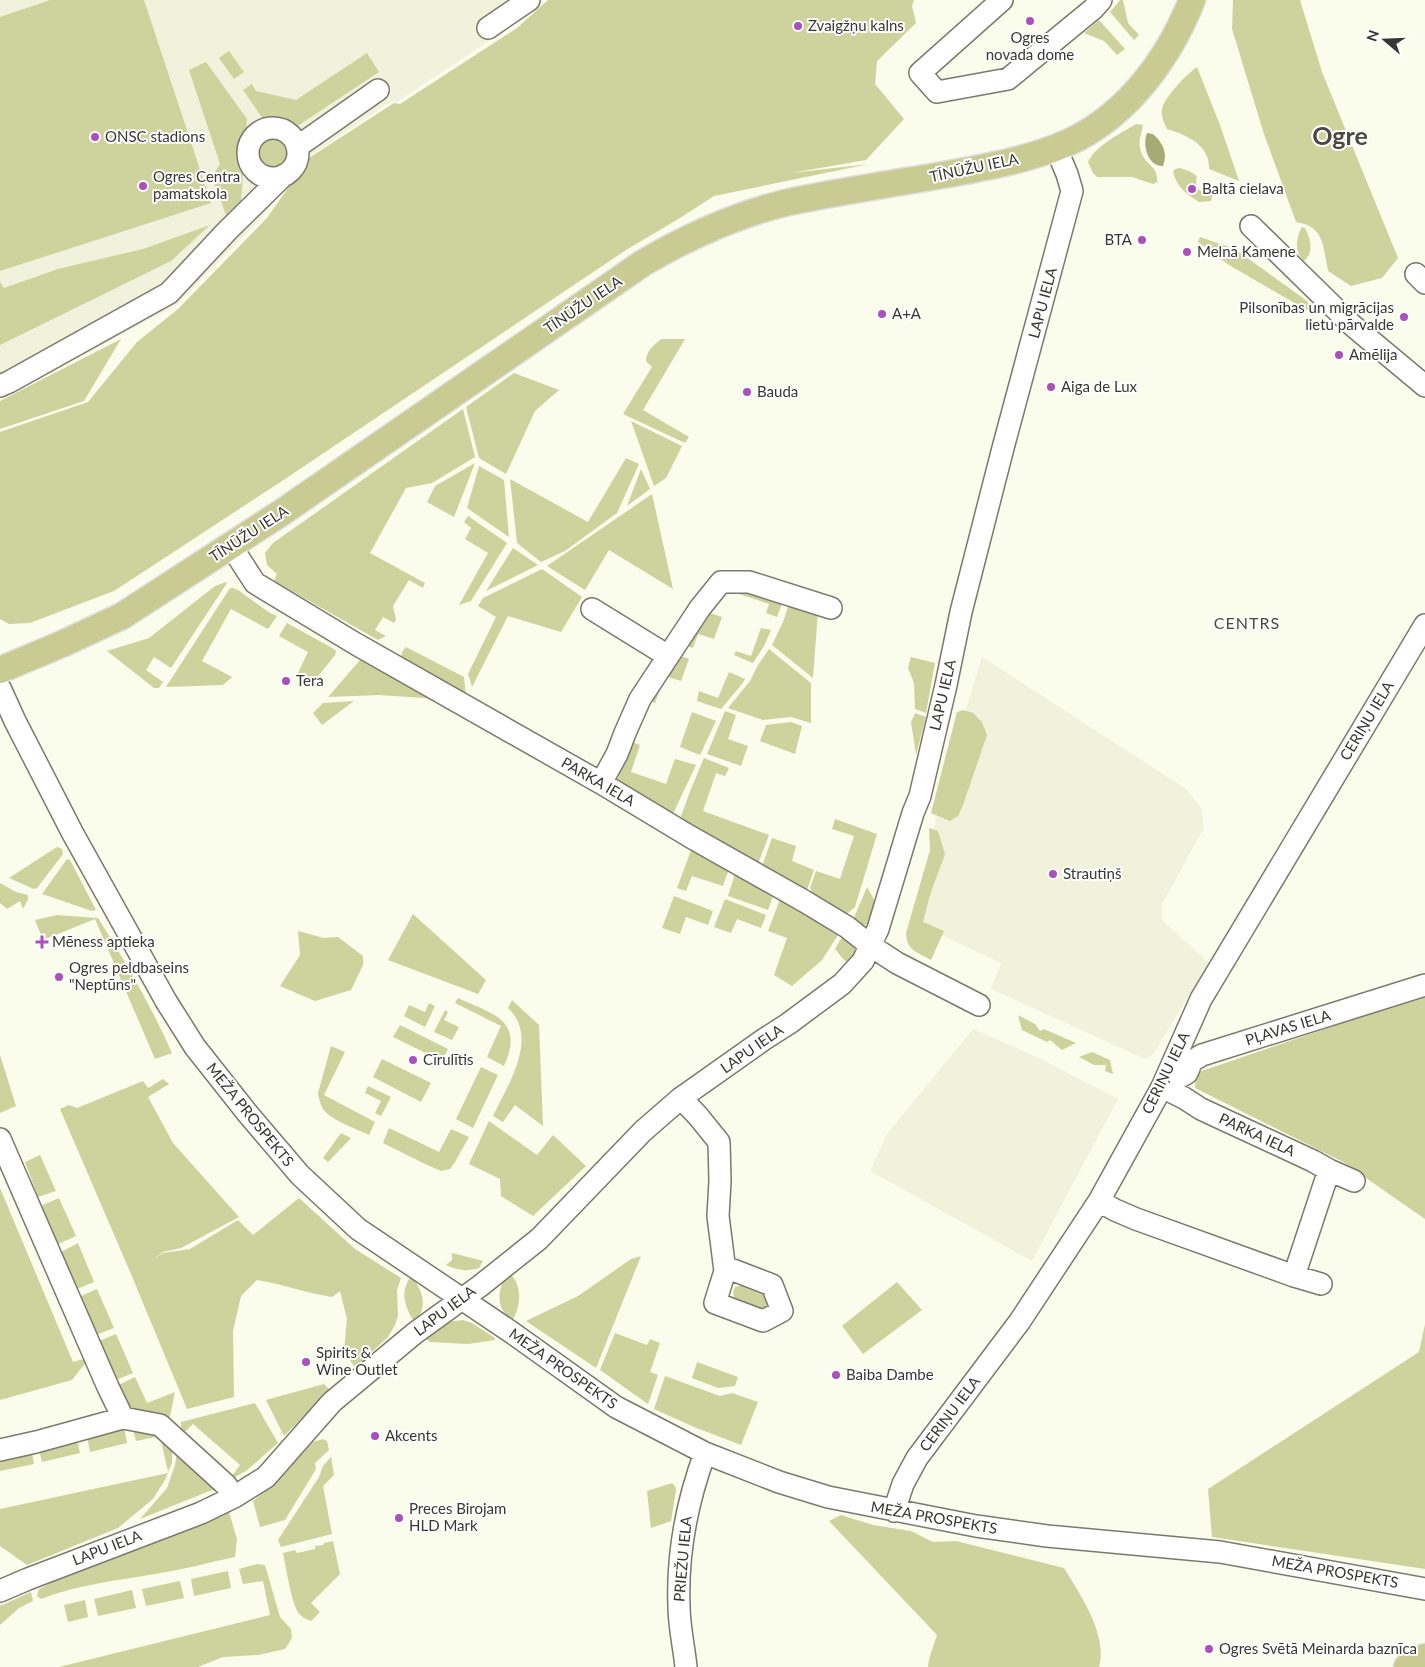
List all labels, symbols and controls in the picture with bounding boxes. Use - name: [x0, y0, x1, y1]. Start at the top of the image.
- marker: Ogres novada dome: [1024, 15, 1036, 27]
- north arrow: [1360, 15, 1410, 65]
- place label: Zvaigžņu kalns: [808, 16, 904, 34]
- marker: Zvaigžņu kalns: [792, 20, 804, 32]
- place label: Ogres novada dome: [986, 28, 1074, 63]
- text: N: [1362, 28, 1382, 43]
- district label: Ogre: [1312, 120, 1368, 150]
- place label: ONSC stadions: [105, 127, 205, 145]
- marker: ONSC stadions: [89, 131, 101, 143]
- street label: TĪNŪŽU IELA: [928, 149, 1021, 185]
- place label: Ogres Centra pamatskola: [153, 167, 240, 202]
- place label: Baltā cielava: [1202, 179, 1284, 197]
- marker: Ogres Centra pamatskola: [137, 180, 149, 192]
- marker: Baltā cielava: [1186, 183, 1198, 195]
- place label: BTA: [1105, 230, 1133, 248]
- marker: BTA: [1136, 234, 1148, 246]
- place label: Melnā Kamene: [1197, 242, 1296, 260]
- marker: Melnā Kamene: [1181, 246, 1193, 258]
- street label: LAPU IELA: [1024, 265, 1060, 340]
- street label: TĪNŪŽU IELA: [540, 271, 626, 337]
- place label: Pilsonības un migrācijas lietu pārvalde: [1239, 298, 1394, 333]
- place label: A+A: [892, 304, 922, 322]
- marker: A+A: [876, 308, 888, 320]
- marker: Pilsonības un migrācijas lietu pārvalde: [1398, 311, 1410, 323]
- place label: Amēlija: [1349, 345, 1398, 363]
- marker: Amēlija: [1333, 349, 1345, 361]
- place label: Aiga de Lux: [1061, 377, 1138, 395]
- marker: Aiga de Lux: [1045, 381, 1057, 393]
- place label: Bauda: [757, 382, 798, 400]
- marker: Bauda: [741, 386, 753, 398]
- street label: TĪNŪŽU IELA: [206, 501, 292, 565]
- district label: CENTRS: [1214, 613, 1280, 632]
- street label: LAPU IELA: [925, 657, 959, 732]
- place label: Tera: [296, 671, 324, 689]
- marker: Tera: [280, 675, 292, 687]
- street label: CERIŅU IELA: [1335, 677, 1397, 763]
- street label: PARKA IELA: [559, 753, 639, 810]
- place label: Strautiņš: [1063, 864, 1121, 882]
- marker: Strautiņš: [1047, 868, 1059, 880]
- place label: Mēness aptieka: [52, 932, 155, 950]
- marker: Mēness aptieka: [36, 936, 48, 948]
- place label: Ogres peldbaseins "Neptūns": [69, 958, 189, 993]
- marker: Ogres peldbaseins "Neptūns": [53, 971, 65, 983]
- street label: PĻAVAS IELA: [1243, 1005, 1333, 1049]
- street label: LAPU IELA: [717, 1020, 787, 1076]
- street label: CERIŅU IELA: [1137, 1028, 1193, 1117]
- place label: Cīrulītis: [423, 1050, 474, 1068]
- marker: Cīrulītis: [407, 1054, 419, 1066]
- street label: MEŽA PROSPEKTS: [203, 1059, 298, 1170]
- street label: PARKA IELA: [1216, 1109, 1299, 1160]
- street label: LAPU IELA: [410, 1281, 479, 1339]
- street label: MEŽA PROSPEKTS: [506, 1324, 621, 1412]
- place label: Spirits & Wine Outlet: [316, 1343, 398, 1378]
- marker: Spirits & Wine Outlet: [300, 1356, 312, 1368]
- place label: Baiba Dambe: [846, 1365, 934, 1383]
- marker: Baiba Dambe: [830, 1369, 842, 1381]
- street label: CERIŅU IELA: [915, 1372, 984, 1454]
- place label: Akcents: [385, 1426, 437, 1444]
- marker: Akcents: [369, 1430, 381, 1442]
- street label: MEŽA PROSPEKTS: [870, 1497, 999, 1537]
- place label: Preces Birojam HLD Mark: [409, 1499, 506, 1534]
- marker: Preces Birojam HLD Mark: [393, 1512, 405, 1524]
- street label: PRIEŽU IELA: [669, 1515, 695, 1602]
- street label: LAPU IELA: [70, 1525, 144, 1568]
- street label: MEŽA PROSPEKTS: [1271, 1551, 1400, 1591]
- place label: Ogres Svētā Meinarda baznīca: [1219, 1639, 1417, 1657]
- marker: Ogres Svētā Meinarda baznīca: [1203, 1643, 1215, 1655]

